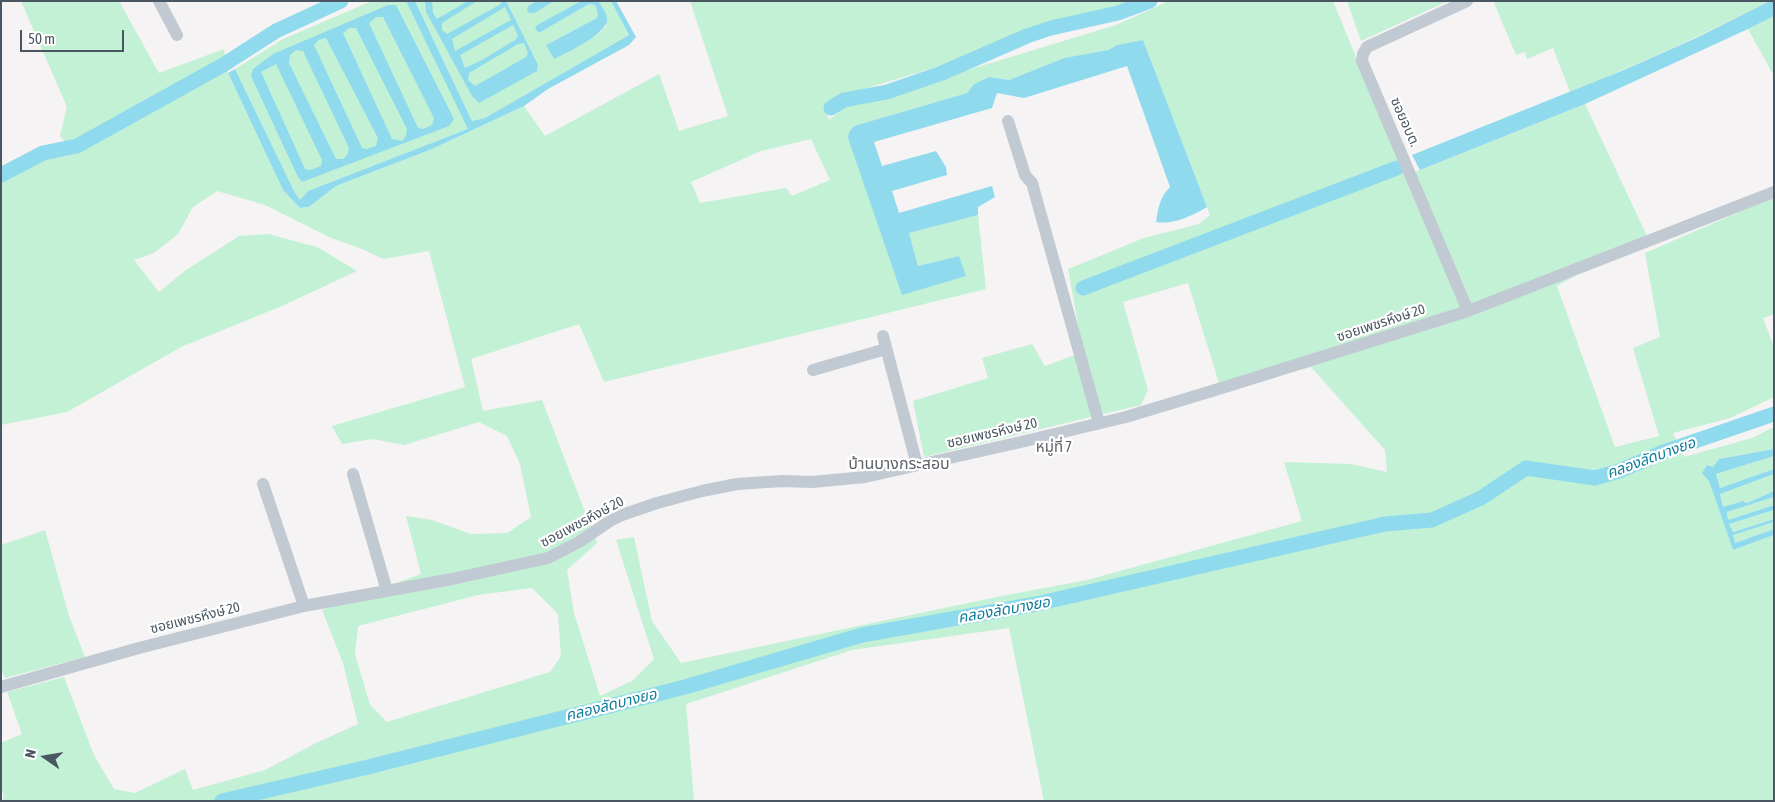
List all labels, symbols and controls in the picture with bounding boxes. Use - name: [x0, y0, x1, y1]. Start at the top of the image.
- scale bar: [22, 20, 126, 52]
- text: 50 m: [28, 30, 55, 47]
- street label: ซอยอบต.: [1387, 95, 1423, 149]
- street label: ซอยเพชรหึงษ์ 20: [1335, 301, 1427, 345]
- street label: ซอยเพชรหึงษ์ 20: [945, 414, 1039, 452]
- water label: คลองลัดบางยอ: [1604, 434, 1698, 482]
- district label: หมู่ที่ 7: [1036, 438, 1072, 456]
- district label: บ้านบางกระสอบ: [848, 454, 950, 474]
- street label: ซอยเพชรหึงษ์ 20: [537, 493, 627, 551]
- water label: คลองลัดบางยอ: [957, 593, 1051, 627]
- street label: ซอยเพชรหึงษ์ 20: [148, 599, 242, 637]
- water label: คลองลัดบางยอ: [564, 685, 658, 725]
- north arrow: [20, 732, 70, 782]
- text: N: [22, 748, 39, 759]

